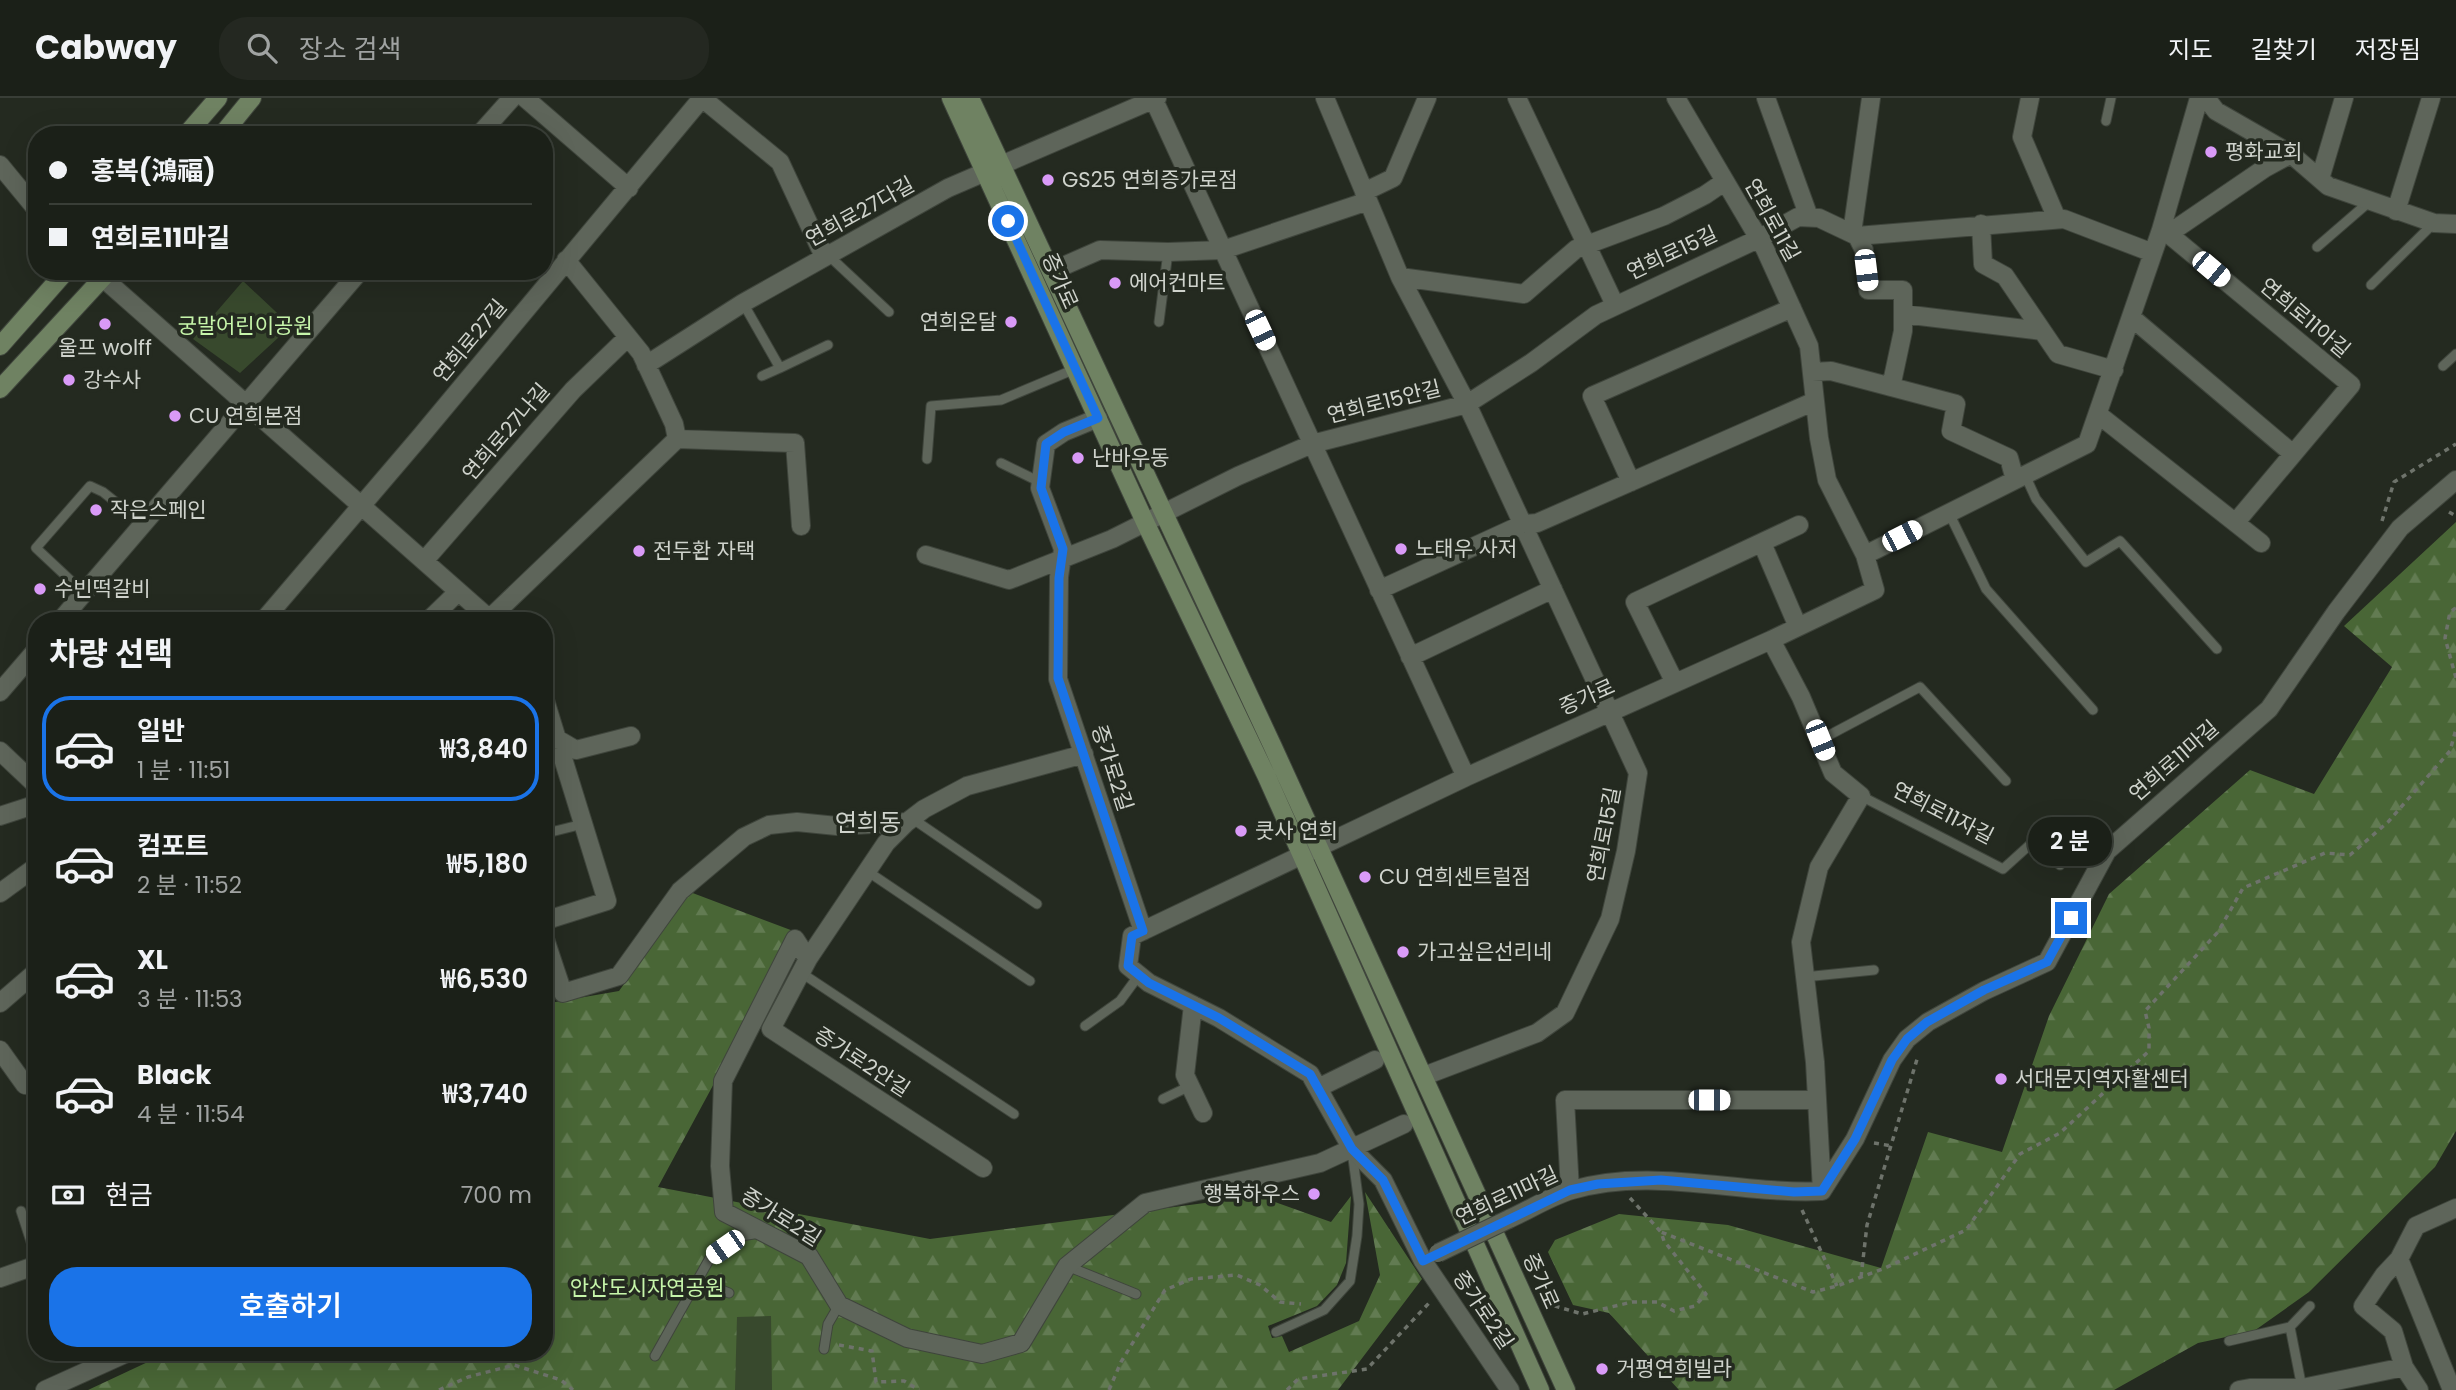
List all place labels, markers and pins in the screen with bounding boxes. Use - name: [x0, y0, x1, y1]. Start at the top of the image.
- place label: 평화교회: [2225, 137, 2302, 166]
- marker: 평화교회: [2203, 144, 2219, 160]
- place label: GS25 연희증가로점: [1062, 165, 1237, 194]
- marker: GS25 연희증가로점: [1040, 172, 1056, 188]
- place label: 에어컨마트: [1129, 268, 1226, 297]
- marker: 에어컨마트: [1107, 275, 1123, 291]
- place label: 연희온달: [920, 307, 997, 336]
- marker: 연희온달: [1003, 314, 1019, 330]
- marker: 울프 wolff: [97, 316, 113, 332]
- place label: 울프 wolff: [58, 333, 152, 362]
- place label: 강수사: [83, 365, 141, 394]
- marker: 강수사: [61, 372, 77, 388]
- place label: CU 연희본점: [189, 401, 302, 430]
- marker: CU 연희본점: [167, 408, 183, 424]
- place label: 난바우동: [1092, 443, 1169, 472]
- marker: 난바우동: [1070, 450, 1086, 466]
- place label: 작은스페인: [110, 495, 207, 524]
- marker: 작은스페인: [88, 502, 104, 518]
- place label: 노태우 사저: [1415, 534, 1517, 563]
- place label: 전두환 자택: [653, 536, 755, 565]
- marker: 노태우 사저: [1393, 541, 1409, 557]
- marker: 전두환 자택: [631, 543, 647, 559]
- place label: 수빈떡갈비: [54, 574, 151, 603]
- marker: 수빈떡갈비: [32, 581, 48, 597]
- place label: 쿳사 연희: [1255, 816, 1338, 845]
- marker: 쿳사 연희: [1233, 823, 1249, 839]
- place label: CU 연희센트럴점: [1379, 862, 1531, 891]
- marker: CU 연희센트럴점: [1357, 869, 1373, 885]
- place label: 가고싶은선리네: [1417, 937, 1552, 966]
- marker: 가고싶은선리네: [1395, 944, 1411, 960]
- place label: 서대문지역자활센터: [2015, 1064, 2189, 1093]
- marker: 서대문지역자활센터: [1993, 1071, 2009, 1087]
- place label: 행복하우스: [1203, 1179, 1300, 1208]
- marker: 행복하우스: [1306, 1186, 1322, 1202]
- place label: 거평연희빌라: [1616, 1354, 1732, 1383]
- marker: 거평연희빌라: [1594, 1361, 1610, 1377]

